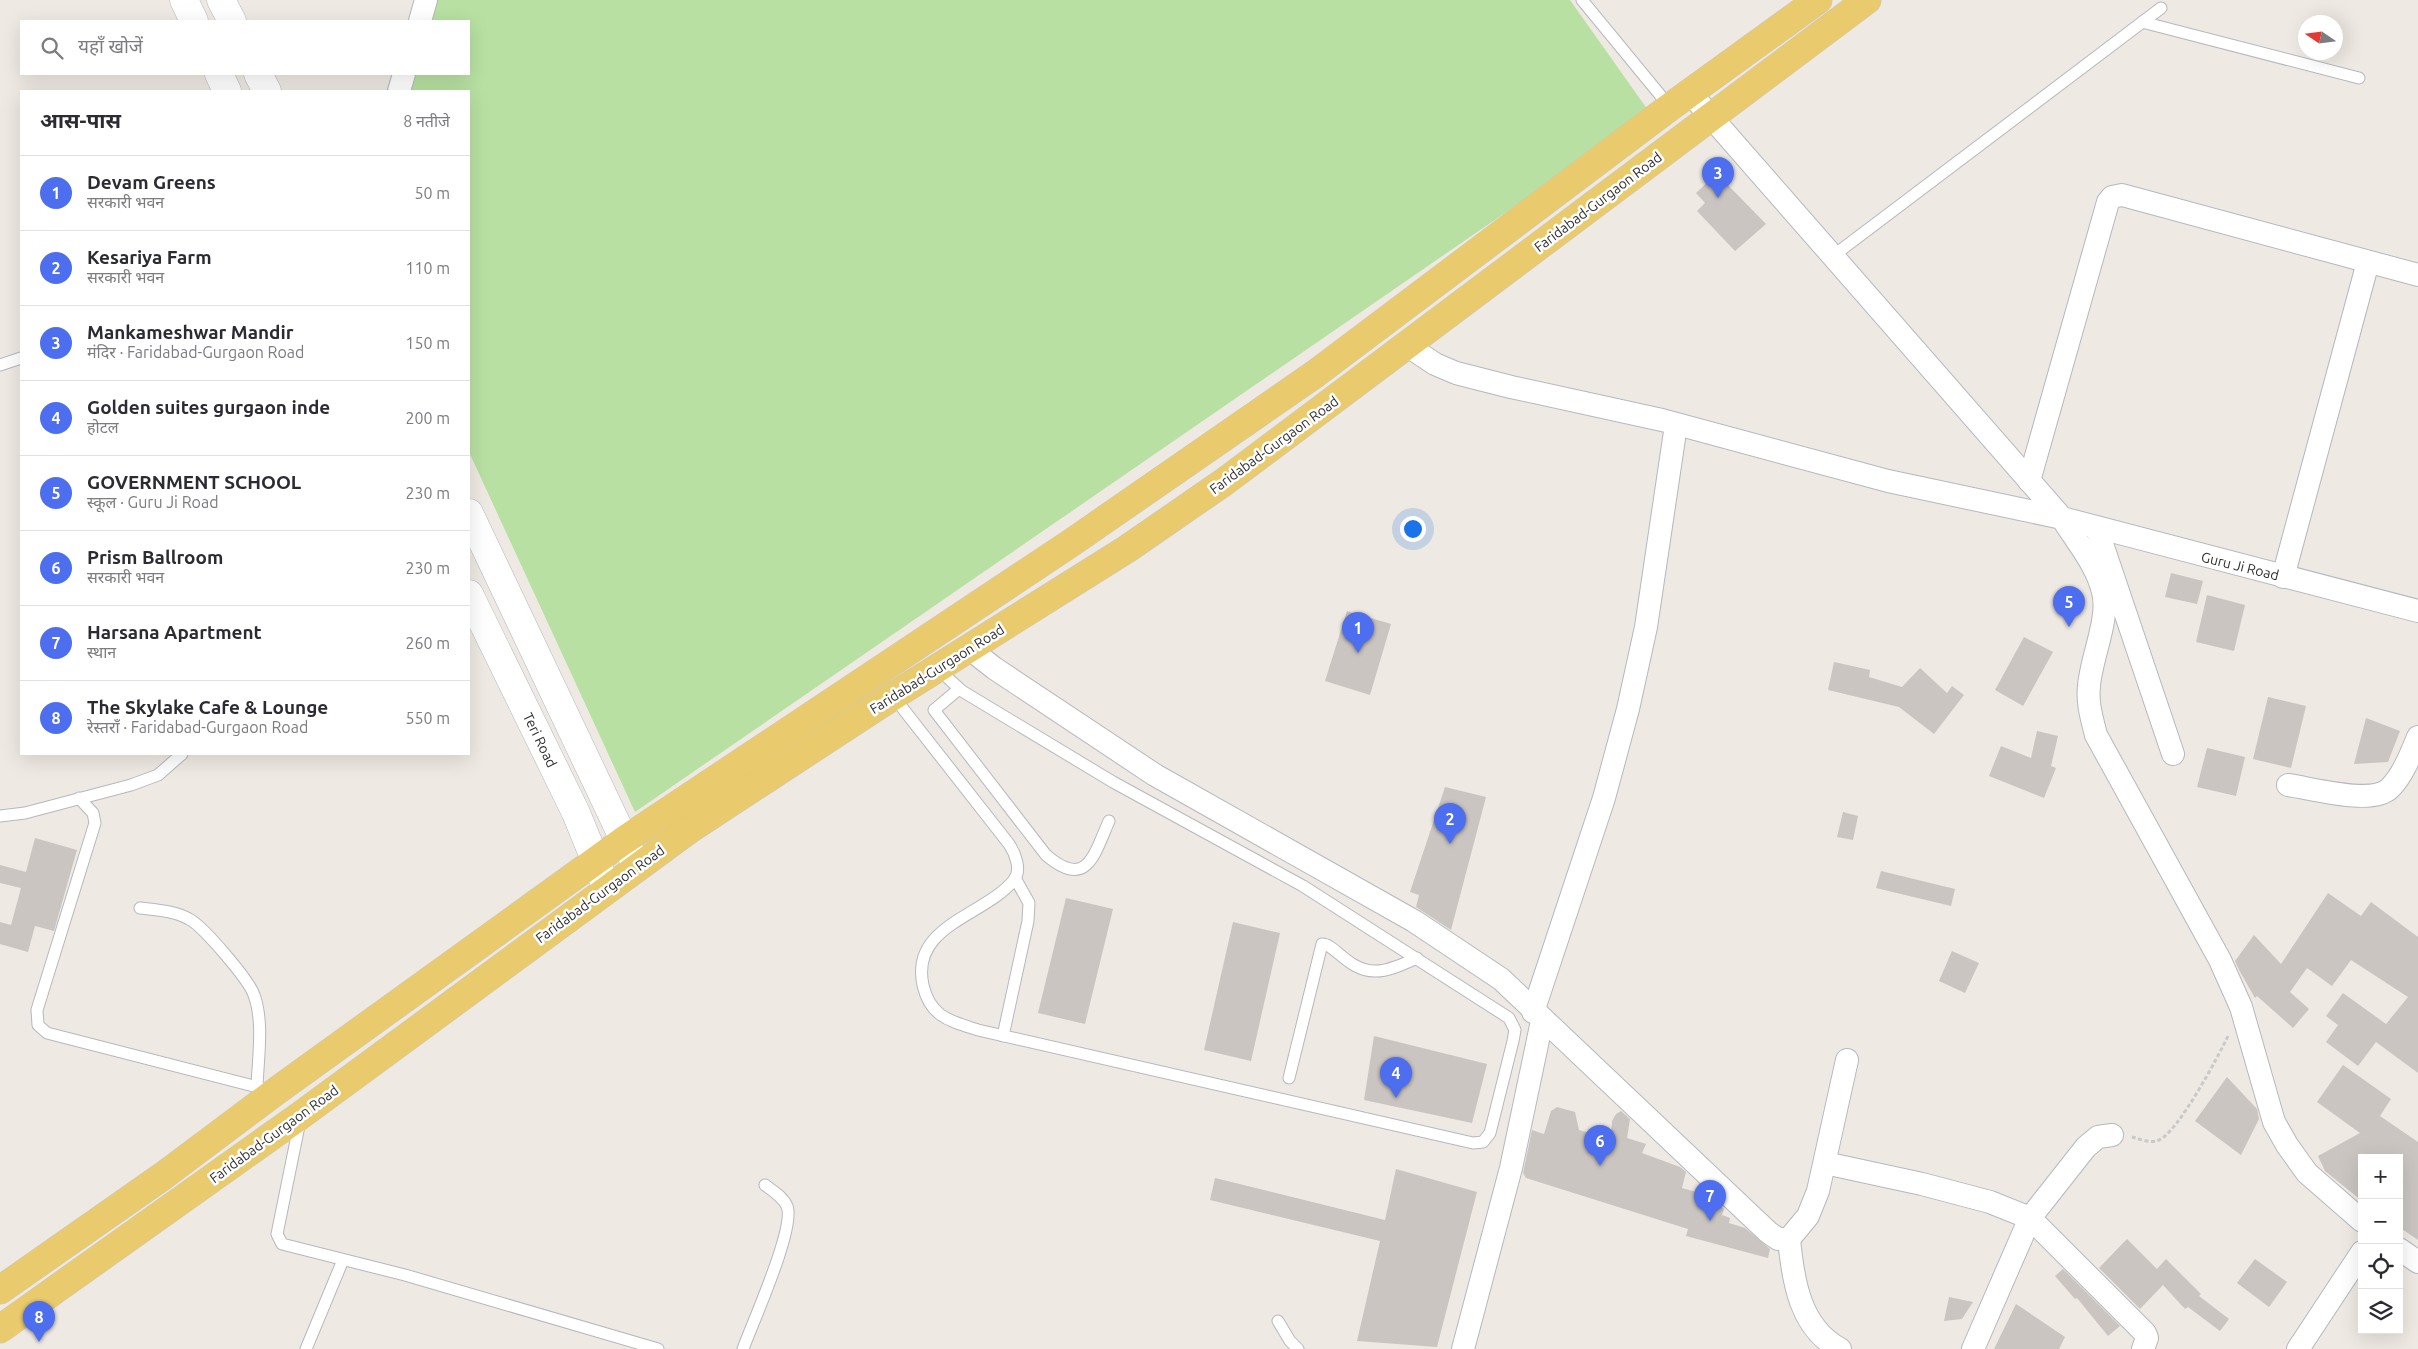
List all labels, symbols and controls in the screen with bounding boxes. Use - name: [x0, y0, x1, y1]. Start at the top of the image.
- north arrow: [2298, 15, 2343, 60]
- search box: [20, 20, 470, 75]
- icon: search: [38, 34, 66, 62]
- text: यहाँ खोजें: [78, 35, 143, 57]
- text: आस-पास: [40, 108, 121, 132]
- text: 8 नतीजे: [403, 112, 450, 130]
- street label: Faridabad-Gurgaon Road: [1531, 149, 1665, 255]
- pin: 3: [1702, 157, 1734, 198]
- text: Devam Greens: [87, 171, 216, 193]
- text: 1: [51, 184, 61, 202]
- text: 50 m: [414, 184, 450, 202]
- text: सरकारी भवन: [87, 193, 164, 211]
- text: Kesariya Farm: [87, 246, 212, 268]
- text: 2: [51, 259, 61, 277]
- text: 110 m: [405, 259, 450, 277]
- text: सरकारी भवन: [87, 268, 164, 286]
- text: Mankameshwar Mandir: [87, 321, 294, 343]
- text: 3: [51, 334, 61, 352]
- text: 150 m: [405, 334, 450, 352]
- text: मंदिर · Faridabad-Gurgaon Road: [87, 343, 304, 361]
- street label: Faridabad-Gurgaon Road: [1206, 393, 1342, 497]
- text: Golden suites gurgaon inde: [87, 396, 330, 418]
- text: 4: [51, 409, 61, 427]
- text: 200 m: [405, 409, 450, 427]
- text: होटल: [87, 418, 119, 436]
- text: GOVERNMENT SCHOOL: [87, 471, 301, 493]
- text: 5: [51, 484, 61, 502]
- text: 230 m: [405, 484, 450, 502]
- text: स्कूल · Guru Ji Road: [87, 493, 219, 511]
- your location: [1400, 516, 1426, 542]
- text: Prism Ballroom: [87, 546, 223, 568]
- street label: Guru Ji Road: [2199, 549, 2281, 583]
- text: 6: [51, 559, 61, 577]
- text: 230 m: [405, 559, 450, 577]
- text: सरकारी भवन: [87, 568, 164, 586]
- pin: 5: [2053, 586, 2085, 627]
- pin: 1: [1342, 612, 1374, 653]
- text: Harsana Apartment: [87, 621, 262, 643]
- street label: Faridabad-Gurgaon Road: [867, 621, 1007, 717]
- text: 7: [51, 634, 61, 652]
- text: 260 m: [405, 634, 450, 652]
- text: स्थान: [87, 643, 116, 661]
- text: The Skylake Cafe & Lounge: [87, 696, 328, 718]
- text: 8: [51, 709, 61, 727]
- text: 550 m: [405, 709, 450, 727]
- street label: Teri Road: [520, 710, 560, 770]
- text: रेस्तराँ · Faridabad-Gurgaon Road: [87, 718, 308, 736]
- pin: 2: [1434, 803, 1466, 844]
- street label: Faridabad-Gurgaon Road: [532, 842, 668, 946]
- pin: 4: [1380, 1057, 1412, 1098]
- street label: Faridabad-Gurgaon Road: [206, 1082, 342, 1186]
- pin: 6: [1584, 1125, 1616, 1166]
- map controls: [2358, 1154, 2403, 1334]
- button: +: [2358, 1154, 2403, 1199]
- pin: 7: [1694, 1180, 1726, 1221]
- button: −: [2358, 1199, 2403, 1244]
- button: locate: [2358, 1244, 2403, 1289]
- button: layers: [2358, 1289, 2403, 1334]
- pin: 8: [23, 1301, 55, 1342]

